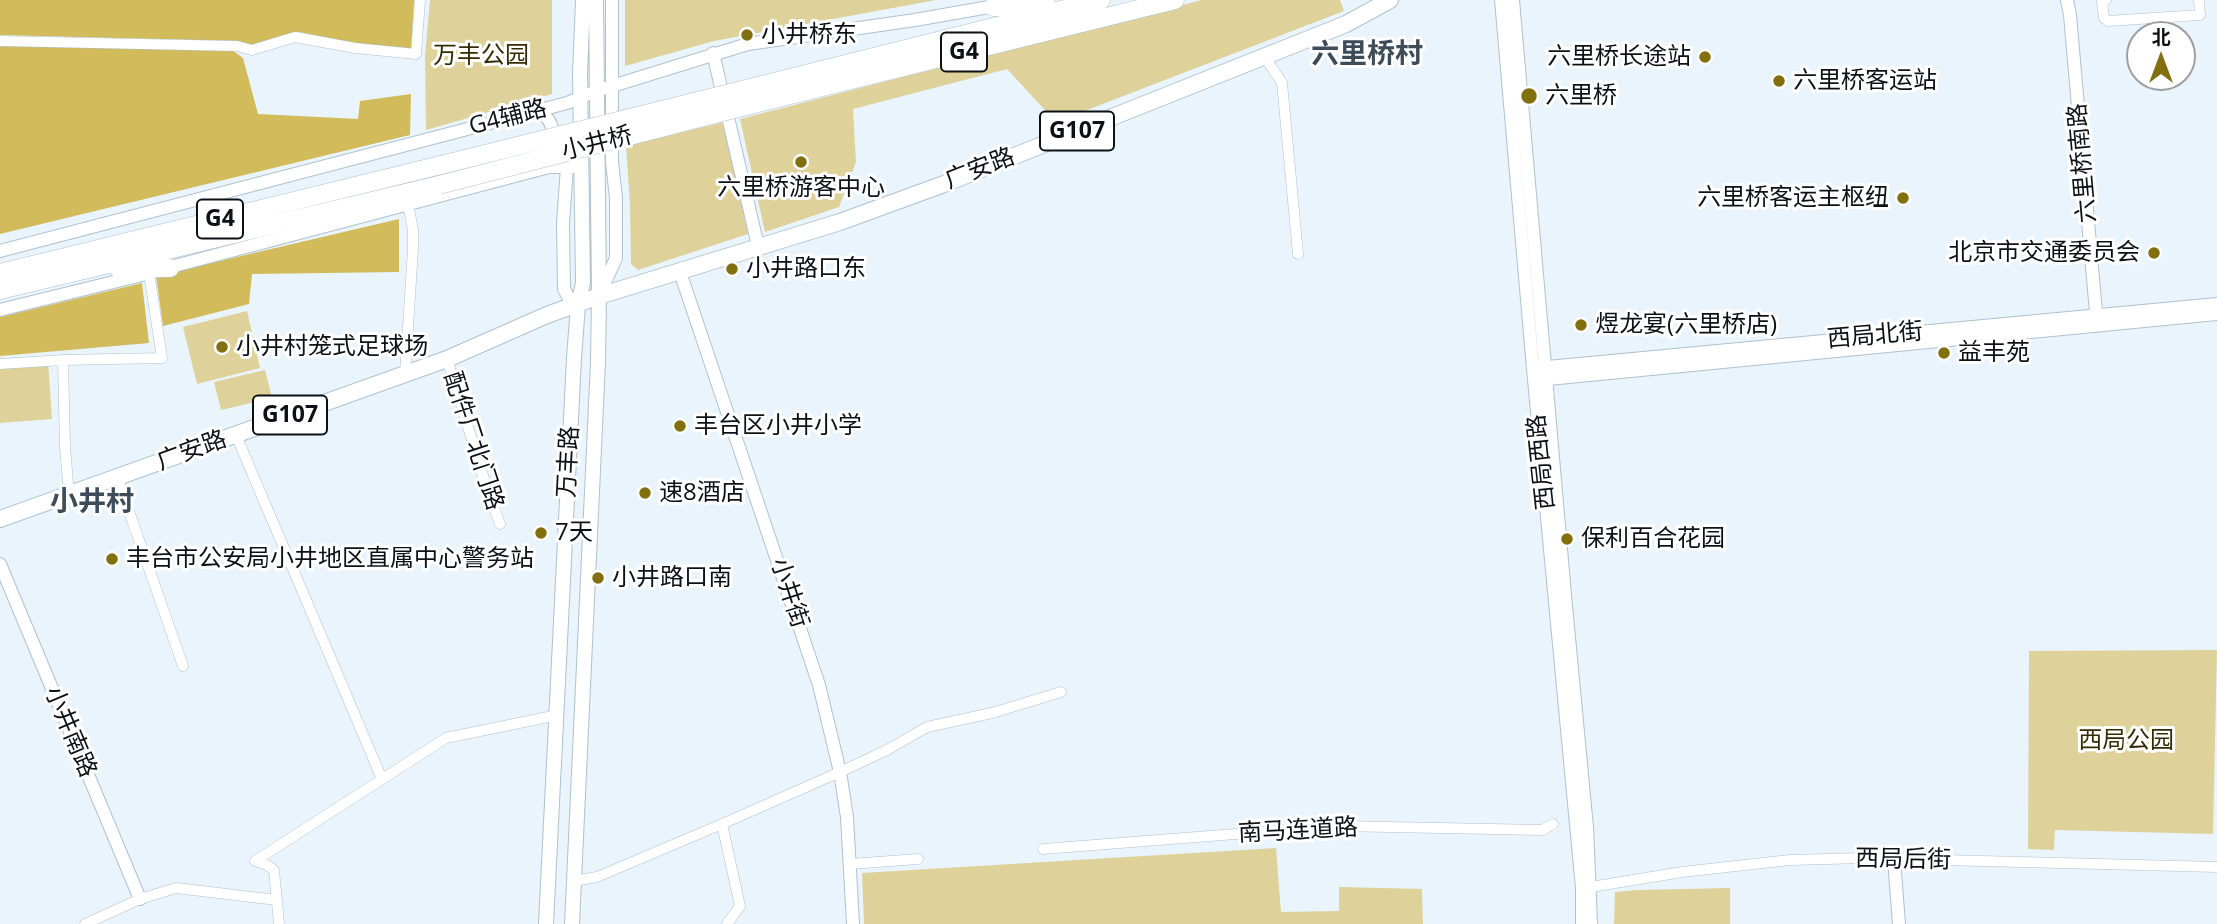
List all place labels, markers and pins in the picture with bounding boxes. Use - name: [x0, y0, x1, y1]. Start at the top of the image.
- place label: 小井桥东: [761, 21, 857, 49]
- marker: 小井桥东: [739, 27, 755, 43]
- place label: 六里桥长途站: [1547, 43, 1691, 71]
- marker: 六里桥长途站: [1697, 49, 1713, 65]
- place label: 六里桥客运站: [1793, 67, 1937, 95]
- marker: 六里桥客运站: [1771, 73, 1787, 89]
- place label: 六里桥: [1545, 82, 1617, 110]
- marker: 六里桥: [1519, 86, 1539, 106]
- marker: 六里桥游客中心: [793, 154, 809, 170]
- place label: 六里桥游客中心: [717, 174, 885, 202]
- place label: 六里桥客运主枢纽: [1697, 184, 1889, 212]
- marker: 六里桥客运主枢纽: [1895, 190, 1911, 206]
- place label: 北京市交通委员会: [1948, 239, 2140, 267]
- marker: 北京市交通委员会: [2146, 245, 2162, 261]
- place label: 小井路口东: [746, 255, 866, 283]
- marker: 小井路口东: [724, 261, 740, 277]
- place label: 煜龙宴(六里桥店): [1595, 311, 1777, 339]
- marker: 煜龙宴(六里桥店): [1573, 317, 1589, 333]
- place label: 小井村笼式足球场: [236, 333, 428, 361]
- marker: 小井村笼式足球场: [214, 339, 230, 355]
- place label: 益丰苑: [1958, 339, 2030, 367]
- marker: 益丰苑: [1936, 345, 1952, 361]
- place label: 丰台区小井小学: [694, 412, 862, 440]
- marker: 丰台区小井小学: [672, 418, 688, 434]
- place label: 速8酒店: [659, 479, 745, 507]
- marker: 速8酒店: [637, 485, 653, 501]
- place label: 7天: [555, 519, 593, 547]
- marker: 7天: [533, 525, 549, 541]
- place label: 保利百合花园: [1581, 525, 1725, 553]
- marker: 保利百合花园: [1559, 531, 1575, 547]
- place label: 丰台市公安局小井地区直属中心警务站: [126, 545, 534, 573]
- marker: 丰台市公安局小井地区直属中心警务站: [104, 551, 120, 567]
- place label: 小井路口南: [612, 564, 732, 592]
- marker: 小井路口南: [590, 570, 606, 586]

